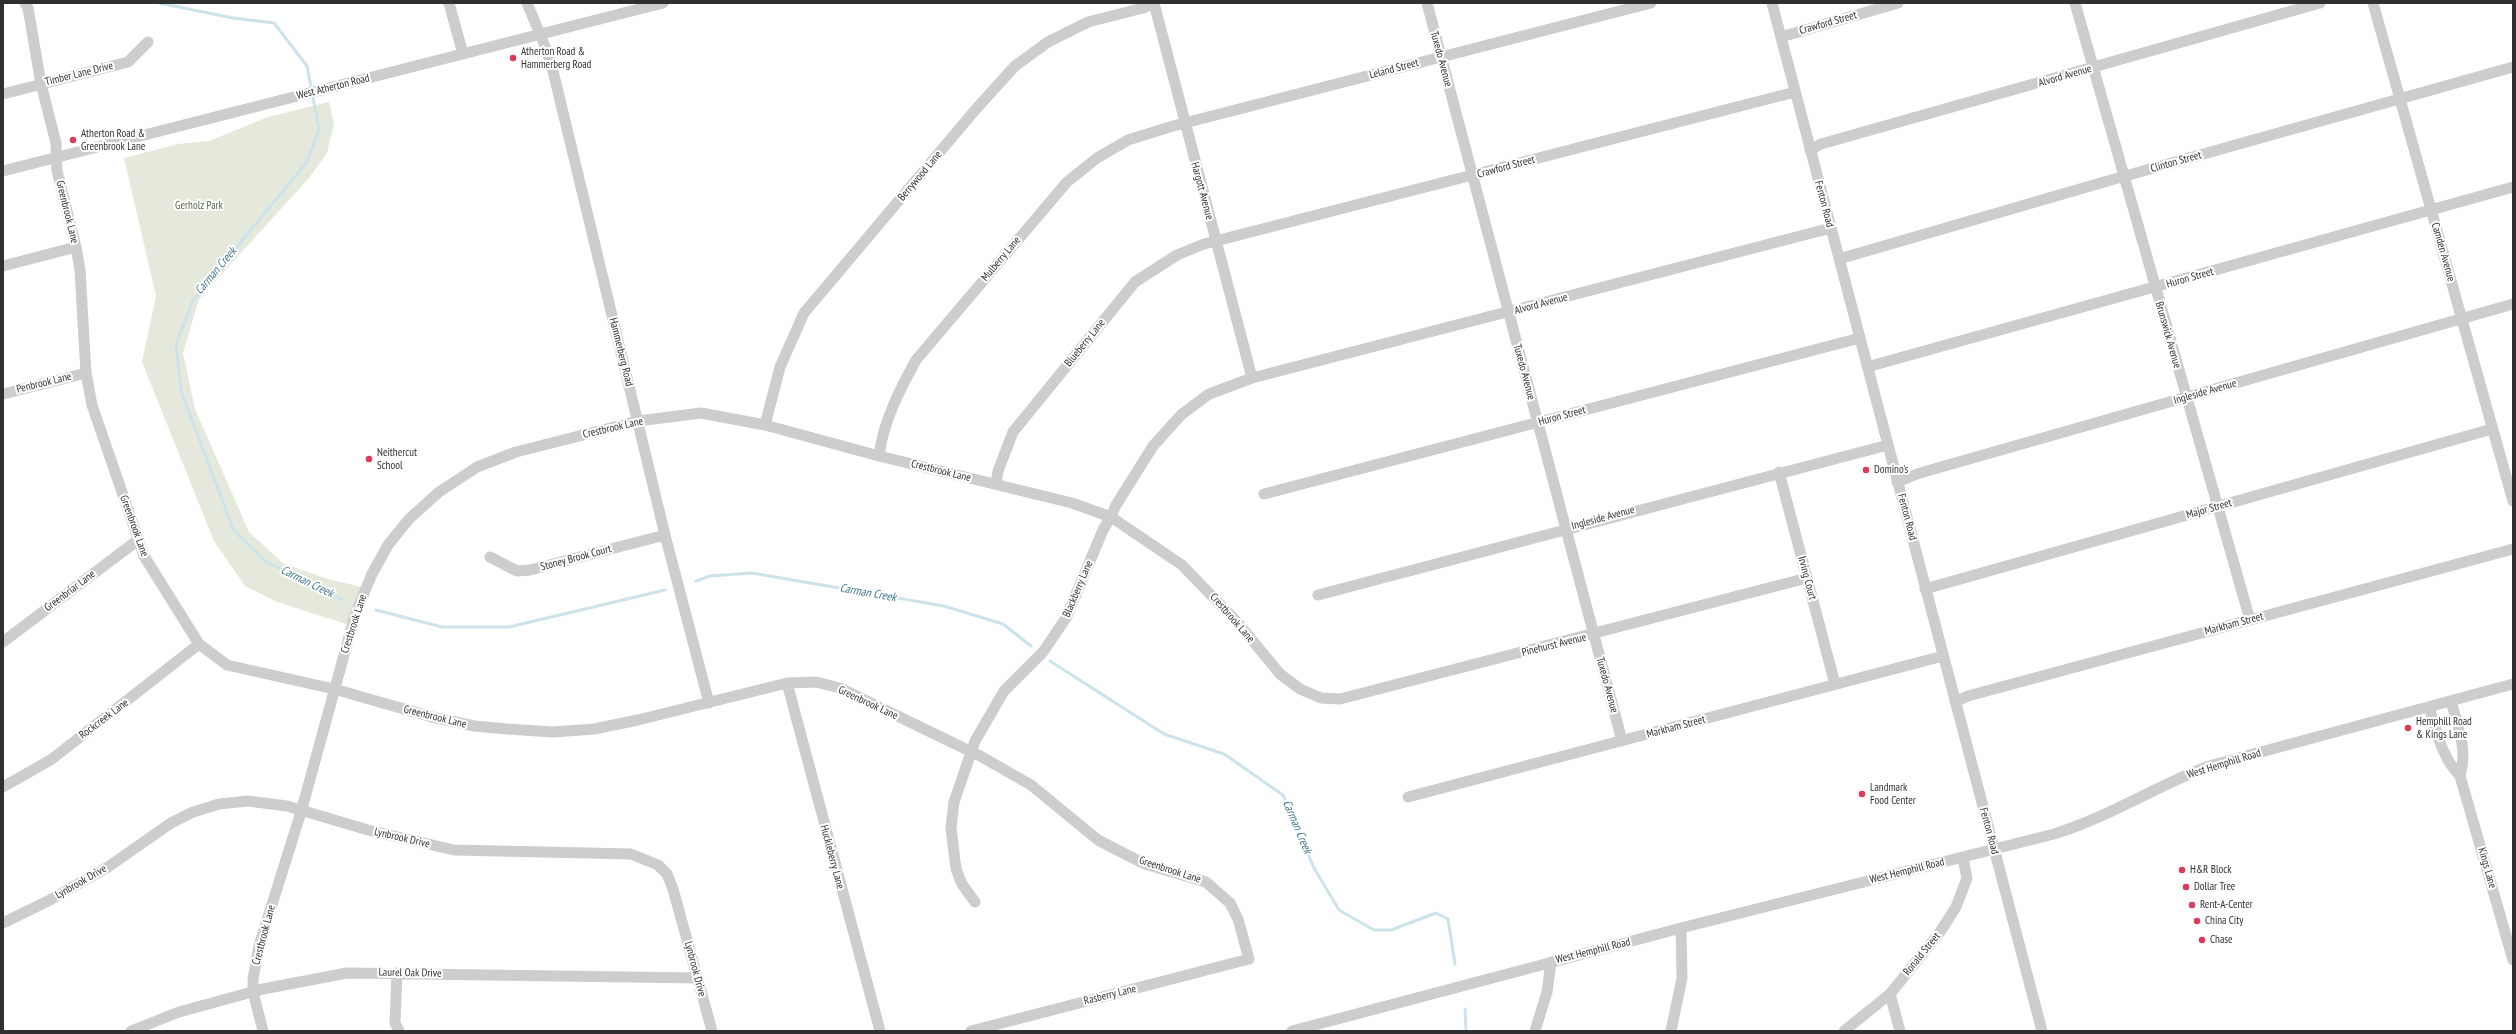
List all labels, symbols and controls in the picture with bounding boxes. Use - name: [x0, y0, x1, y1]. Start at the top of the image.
- street label: Crawford Street: [1798, 9, 1858, 37]
- street label: Tuxedo Avenue: [1427, 30, 1455, 88]
- place label: Atherton Road & Hammerberg Road: [521, 45, 591, 71]
- marker: Atherton Road & Hammerberg Road: [508, 53, 518, 63]
- street label: Leland Street: [1368, 56, 1420, 82]
- street label: Timber Lane Drive: [44, 59, 114, 89]
- street label: Alvord Avenue: [2037, 62, 2093, 90]
- street label: West Atherton Road: [295, 72, 371, 102]
- place label: Atherton Road & Greenbrook Lane: [81, 127, 145, 153]
- marker: Atherton Road & Greenbrook Lane: [68, 135, 78, 145]
- street label: Berrywood Lane: [895, 148, 945, 204]
- street label: Clinton Street: [2149, 148, 2203, 176]
- street label: Crawford Street: [1476, 153, 1536, 181]
- street label: Hargott Avenue: [1188, 161, 1216, 221]
- street label: Greenbrook Lane: [53, 179, 81, 245]
- street label: Fenton Road: [1811, 179, 1837, 229]
- park label: Gerholz Park: [175, 199, 223, 213]
- street label: Camden Avenue: [2428, 221, 2458, 283]
- street label: Mulberry Lane: [978, 234, 1024, 284]
- water label: Carman Creek: [192, 245, 240, 297]
- street label: Huron Street: [2165, 265, 2215, 291]
- street label: Alvord Avenue: [1513, 291, 1569, 317]
- street label: Brunswick Avenue: [2152, 300, 2184, 370]
- street label: Hammerberg Road: [606, 316, 636, 388]
- street label: Blueberry Lane: [1062, 317, 1108, 369]
- street label: Tuxedo Avenue: [1510, 343, 1538, 401]
- street label: Penbrook Lane: [15, 370, 73, 396]
- street label: Ingleside Avenue: [2172, 377, 2238, 407]
- street label: Huron Street: [1537, 403, 1587, 429]
- street label: Crestbrook Lane: [582, 415, 644, 441]
- place label: Neithercut School: [377, 446, 417, 472]
- marker: Neithercut School: [364, 454, 374, 464]
- street label: Crestbrook Lane: [910, 457, 972, 485]
- place label: Domino's: [1874, 463, 1908, 477]
- marker: Domino's: [1861, 465, 1871, 475]
- street label: Fenton Road: [1894, 492, 1920, 542]
- street label: Greenbrook Lane: [117, 494, 151, 558]
- street label: Major Street: [2185, 496, 2233, 522]
- street label: Ingleside Avenue: [1570, 503, 1636, 533]
- street label: Stoney Brook Court: [539, 542, 613, 574]
- street label: Irving Court: [1795, 555, 1819, 601]
- street label: Blackberry Lane: [1060, 559, 1096, 619]
- water label: Carman Creek: [278, 563, 336, 601]
- street label: Greenbriar Lane: [42, 568, 98, 614]
- water label: Carman Creek: [839, 581, 897, 605]
- street label: Crestbrook Lane: [1207, 591, 1257, 645]
- street label: Crestbrook Lane: [338, 593, 370, 655]
- street label: Markham Street: [2203, 610, 2265, 638]
- street label: Pinehurst Avenue: [1520, 631, 1588, 659]
- street label: Tuxedo Avenue: [1593, 656, 1621, 714]
- street label: Greenbrook Lane: [836, 683, 900, 723]
- street label: Rockcreek Lane: [77, 696, 131, 742]
- street label: Greenbrook Lane: [402, 703, 468, 731]
- street label: Markham Street: [1645, 713, 1707, 741]
- place label: Hemphill Road & Kings Lane: [2416, 715, 2472, 741]
- marker: Hemphill Road & Kings Lane: [2403, 723, 2413, 733]
- street label: West Hemphill Road: [2186, 747, 2262, 781]
- place label: Landmark Food Center: [1870, 781, 1916, 807]
- marker: Landmark Food Center: [1857, 789, 1867, 799]
- water label: Carman Creek: [1279, 798, 1315, 856]
- street label: Fenton Road: [1976, 806, 2002, 856]
- street label: Huckleberry Lane: [817, 823, 847, 891]
- street label: Lynbrook Drive: [373, 825, 431, 851]
- street label: Kings Lane: [2475, 846, 2499, 890]
- street label: Greenbrook Lane: [1137, 854, 1203, 886]
- street label: West Hemphill Road: [1868, 855, 1946, 887]
- street label: Lynbrook Drive: [53, 862, 109, 902]
- place label: H&R Block: [2190, 863, 2231, 877]
- marker: H&R Block: [2177, 865, 2187, 875]
- place label: Dollar Tree: [2194, 880, 2235, 894]
- marker: Dollar Tree: [2181, 882, 2191, 892]
- place label: Rent-A-Center: [2200, 898, 2253, 912]
- marker: Rent-A-Center: [2187, 900, 2197, 910]
- street label: Crestbrook Lane: [250, 904, 278, 966]
- place label: China City: [2205, 914, 2243, 928]
- marker: China City: [2192, 916, 2202, 926]
- street label: Ronald Street: [1901, 930, 1943, 978]
- place label: Chase: [2210, 933, 2233, 947]
- street label: West Hemphill Road: [1554, 935, 1632, 967]
- marker: Chase: [2197, 935, 2207, 945]
- street label: Lynbrook Drive: [681, 940, 709, 998]
- street label: Laurel Oak Drive: [378, 966, 442, 980]
- street label: Rasberry Lane: [1082, 982, 1138, 1008]

